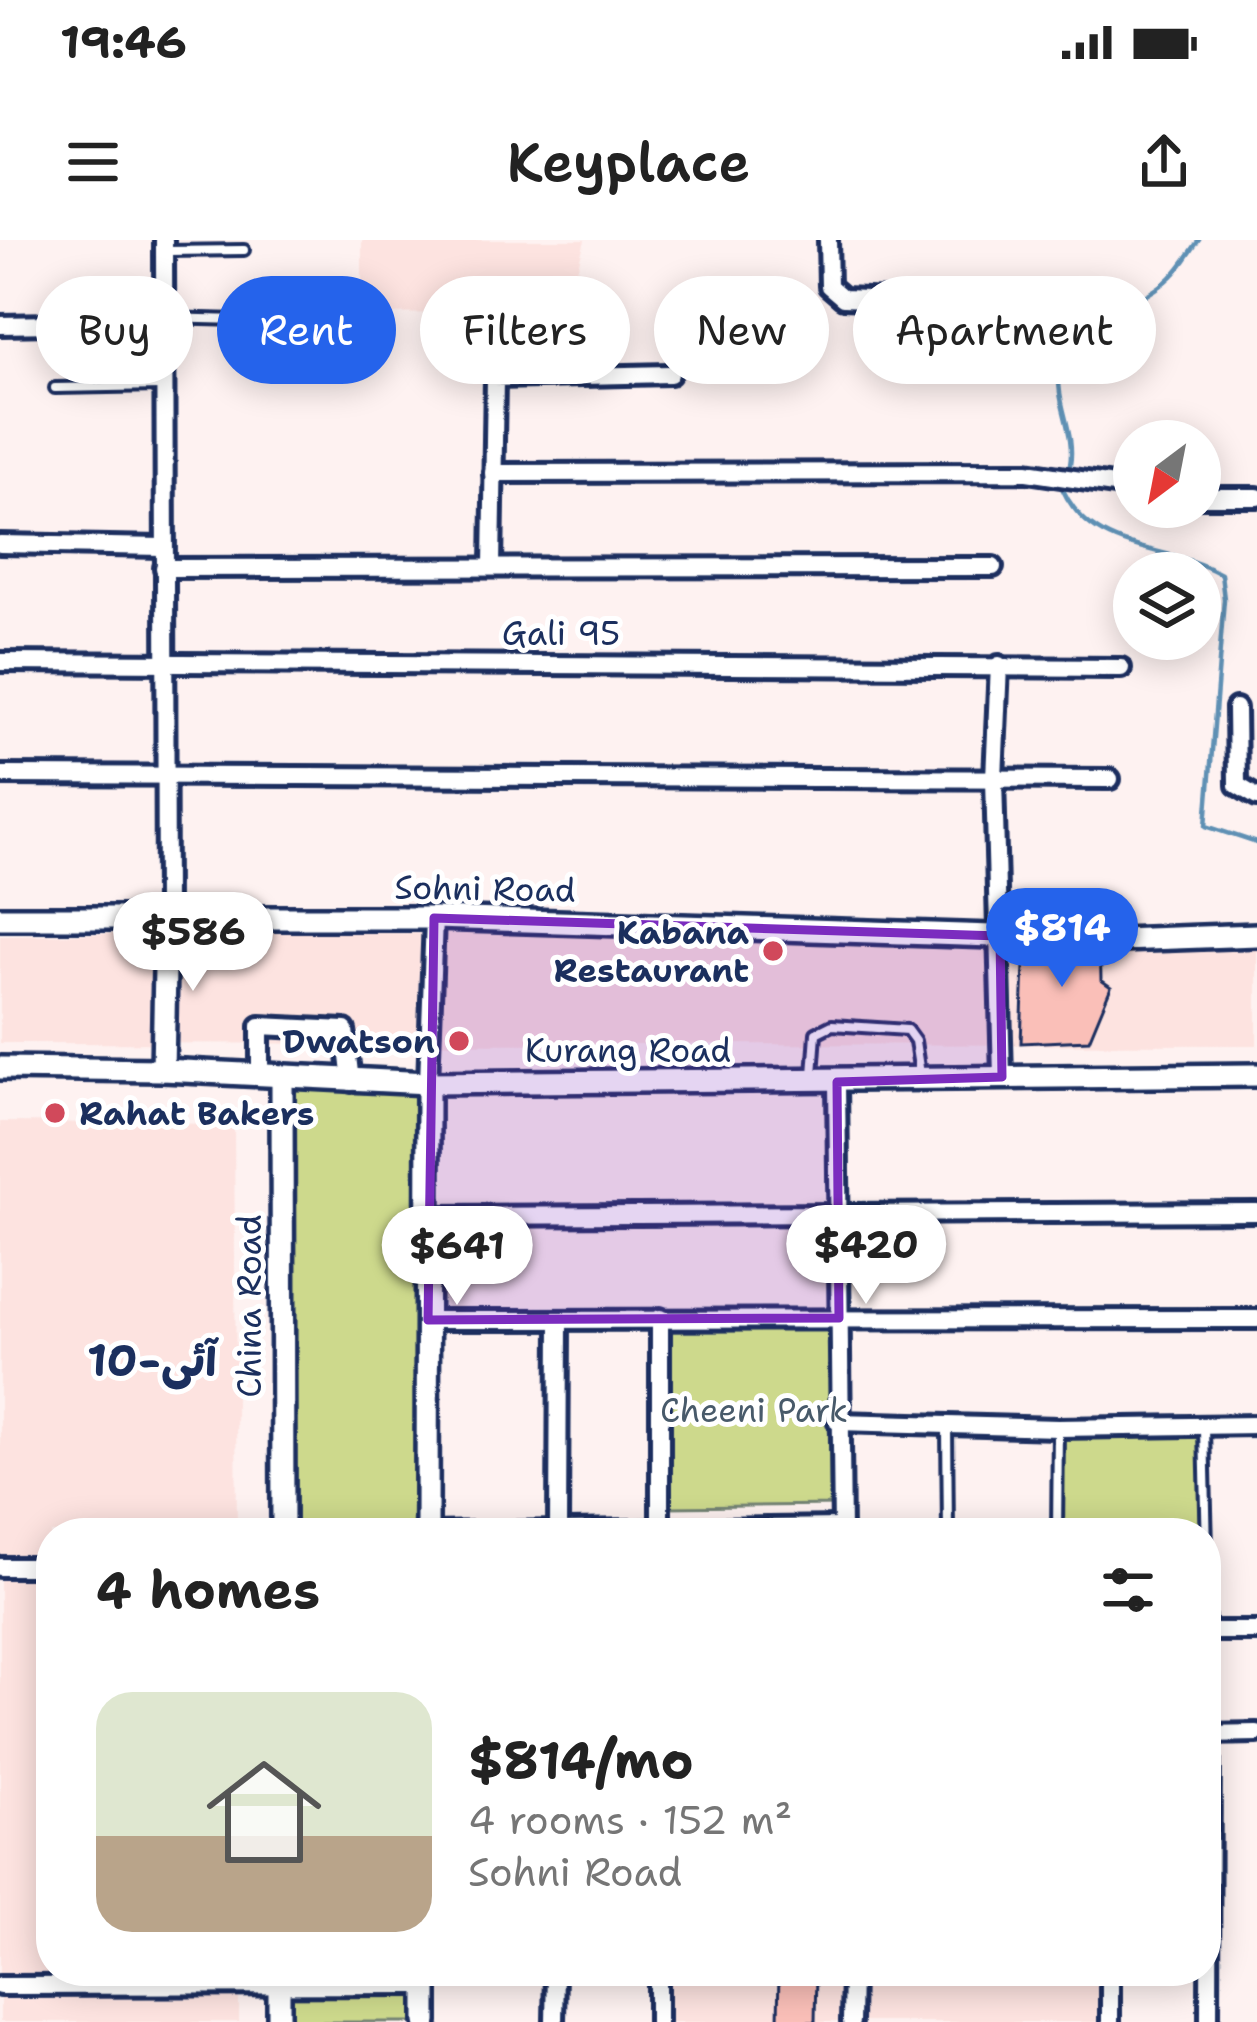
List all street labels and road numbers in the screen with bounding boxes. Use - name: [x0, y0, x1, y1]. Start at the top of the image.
- street label: Gali 95: [502, 611, 620, 656]
- street label: Sohni Road: [394, 864, 576, 913]
- street label: Kurang Road: [525, 1028, 731, 1073]
- street label: China Road: [227, 1214, 272, 1398]

